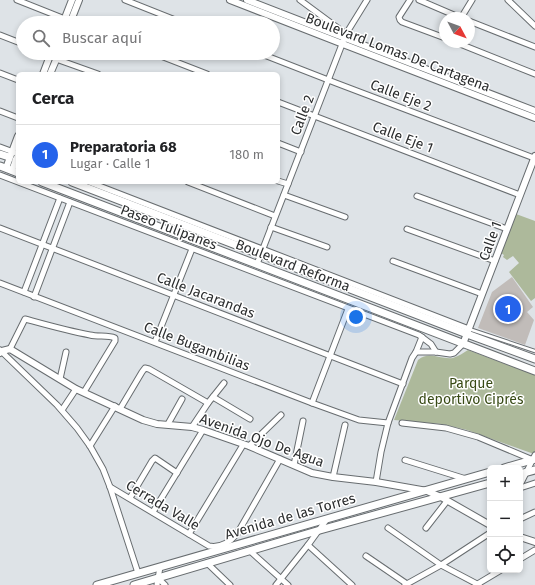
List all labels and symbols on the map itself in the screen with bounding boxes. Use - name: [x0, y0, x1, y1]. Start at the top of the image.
- street label: Boulevard Lomas De Cartagena: [303, 9, 493, 96]
- north arrow: [439, 12, 475, 48]
- street label: Calle Eje 2: [368, 76, 434, 115]
- street label: Calle 2: [287, 93, 318, 138]
- street label: Calle Eje 1: [370, 118, 435, 157]
- street label: Paseo Tulipanes: [118, 201, 220, 254]
- street label: Calle 1: [476, 219, 505, 263]
- street label: Boulevard Reforma: [233, 236, 353, 295]
- street label: Calle Jacarandas: [154, 269, 258, 322]
- pin: 1: [495, 294, 521, 324]
- your location: [346, 307, 366, 327]
- street label: Calle Bugambilias: [141, 318, 253, 375]
- park label: Parque deportivo Ciprés: [419, 375, 524, 408]
- street label: Avenida Ojo De Agua: [197, 410, 326, 471]
- street label: Cerrada Valle: [123, 477, 203, 534]
- street label: Avenida de las Torres: [223, 490, 358, 543]

